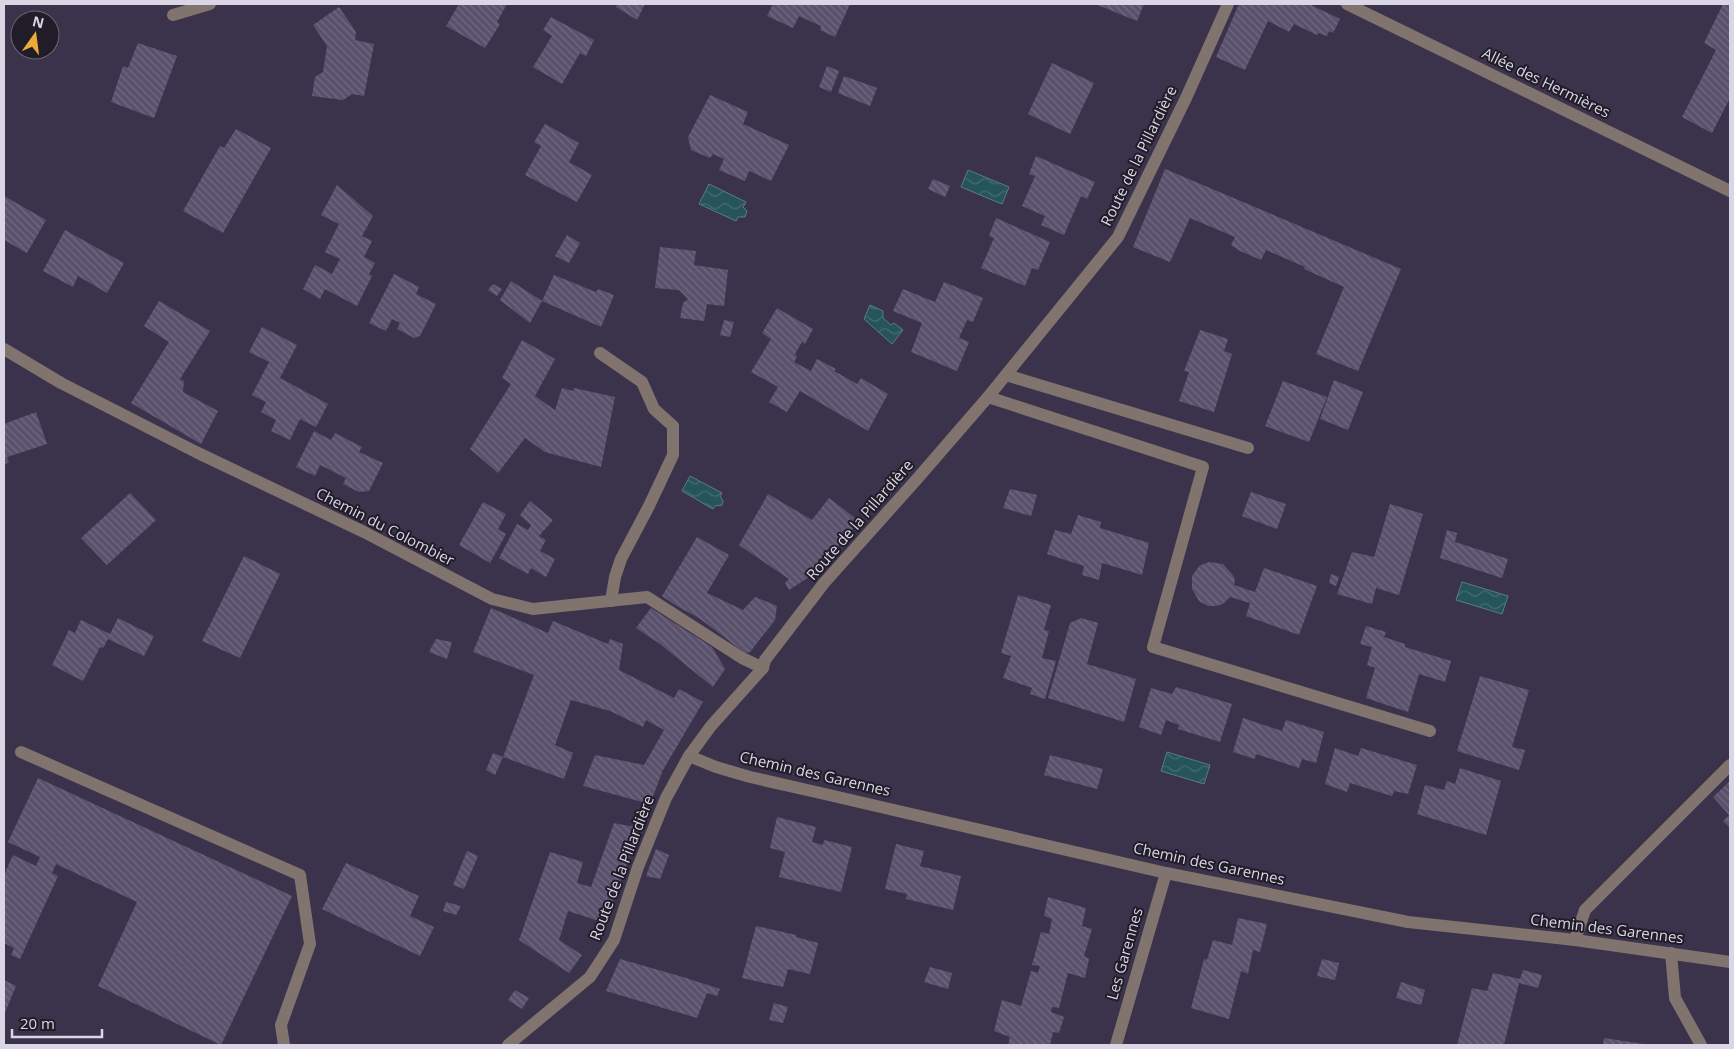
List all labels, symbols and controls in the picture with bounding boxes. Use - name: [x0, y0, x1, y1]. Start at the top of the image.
- north arrow: [10, 10, 60, 60]
- text: N: [30, 11, 46, 32]
- street label: Allée des Hermières: [1479, 42, 1614, 122]
- street label: Route de la Pillardière: [1095, 82, 1181, 229]
- street label: Route de la Pillardière: [801, 455, 917, 584]
- street label: Chemin du Colombier: [313, 483, 458, 570]
- street label: Chemin des Garennes: [738, 746, 893, 800]
- street label: Route de la Pillardière: [584, 792, 658, 943]
- street label: Chemin des Garennes: [1132, 837, 1287, 889]
- street label: Les Garennes: [1101, 905, 1147, 1002]
- street label: Chemin des Garennes: [1529, 909, 1685, 947]
- scale bar: [12, 1006, 102, 1038]
- text: 20 m: [20, 1013, 55, 1033]

